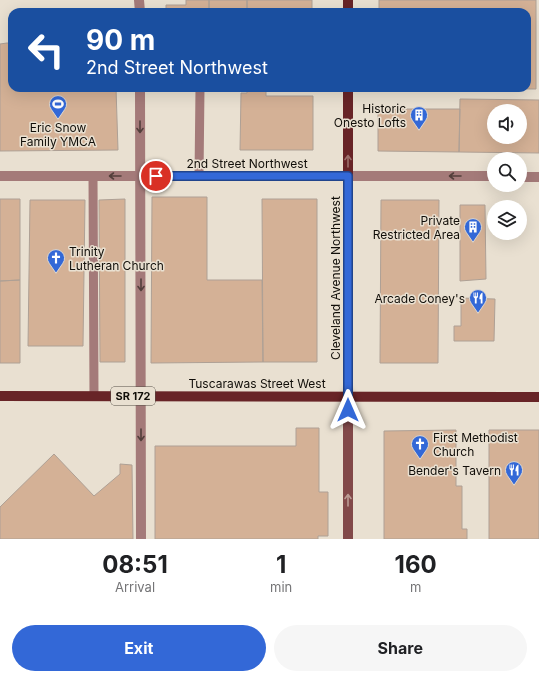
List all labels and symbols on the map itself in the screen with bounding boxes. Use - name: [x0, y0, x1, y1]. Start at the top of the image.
- sports icon: Eric Snow Family YMCA: [48, 94, 68, 119]
- place label: Historic Onesto Lofts: [334, 101, 406, 130]
- building icon: Historic Onesto Lofts: [409, 105, 429, 130]
- place label: Eric Snow Family YMCA: [20, 120, 96, 149]
- one-way arrow: [136, 120, 144, 133]
- one-way arrow: [344, 155, 352, 168]
- street label: 2nd Street Northwest: [186, 156, 308, 171]
- pin: [139, 159, 173, 193]
- one-way arrow: [109, 172, 122, 180]
- one-way arrow: [449, 172, 462, 180]
- street label: Cleveland Avenue Northwest: [328, 196, 343, 360]
- place label: Private Restricted Area: [373, 213, 460, 242]
- building icon: Private Restricted Area: [463, 217, 483, 242]
- place label: Trinity Lutheran Church: [69, 244, 164, 273]
- church icon: Trinity Lutheran Church: [46, 248, 66, 273]
- one-way arrow: [137, 278, 145, 291]
- restaurant icon: Arcade Coney's: [468, 288, 488, 313]
- place label: Arcade Coney's: [374, 291, 465, 306]
- street label: Tuscarawas Street West: [188, 376, 326, 391]
- road number: SR 172: [111, 387, 155, 405]
- position arrow: [327, 389, 369, 431]
- one-way arrow: [137, 428, 145, 441]
- place label: First Methodist Church: [433, 430, 518, 459]
- church icon: First Methodist Church: [410, 434, 430, 459]
- restaurant icon: Bender's Tavern: [504, 460, 524, 485]
- place label: Bender's Tavern: [408, 463, 501, 478]
- one-way arrow: [344, 494, 352, 507]

